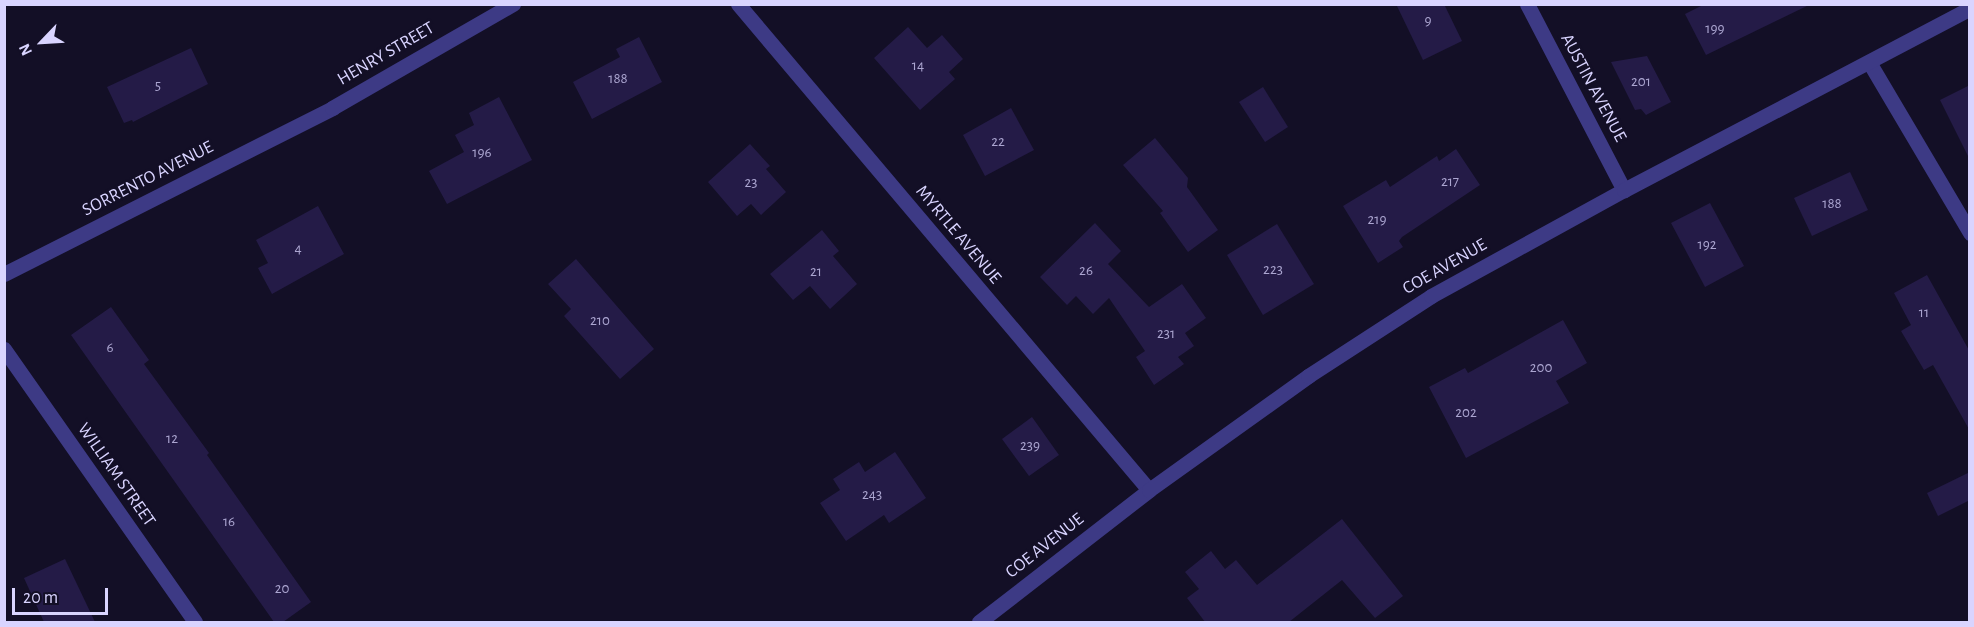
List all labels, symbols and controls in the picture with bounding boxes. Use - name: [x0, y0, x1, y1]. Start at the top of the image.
- north arrow: [12, 12, 72, 72]
- house number: 9: [1424, 12, 1432, 30]
- street label: HENRY STREET: [334, 18, 438, 90]
- house number: 199: [1705, 20, 1725, 38]
- street label: AUSTIN AVENUE: [1555, 30, 1631, 146]
- text: N: [16, 41, 35, 58]
- house number: 14: [912, 57, 924, 75]
- house number: 188: [608, 70, 628, 88]
- house number: 201: [1631, 73, 1651, 91]
- house number: 5: [155, 77, 161, 95]
- house number: 22: [991, 133, 1005, 151]
- street label: SORRENTO AVENUE: [79, 137, 217, 221]
- house number: 196: [472, 144, 492, 162]
- house number: 217: [1441, 173, 1459, 191]
- house number: 23: [744, 174, 758, 192]
- street label: MYRTLE AVENUE: [910, 181, 1006, 289]
- house number: 188: [1822, 195, 1842, 213]
- house number: 219: [1367, 211, 1387, 229]
- street label: COE AVENUE: [1399, 234, 1491, 300]
- house number: 192: [1697, 236, 1717, 254]
- house number: 4: [294, 240, 302, 258]
- house number: 223: [1263, 261, 1283, 279]
- house number: 26: [1079, 262, 1093, 280]
- house number: 21: [810, 263, 822, 281]
- house number: 11: [1919, 304, 1929, 322]
- house number: 210: [590, 312, 610, 330]
- house number: 231: [1157, 325, 1175, 343]
- house number: 6: [106, 339, 114, 357]
- house number: 200: [1530, 359, 1552, 377]
- house number: 202: [1455, 404, 1477, 422]
- street label: WILLIAM STREET: [72, 419, 160, 531]
- house number: 12: [166, 430, 178, 448]
- house number: 239: [1020, 437, 1040, 455]
- house number: 243: [862, 486, 882, 504]
- street label: COE AVENUE: [1002, 509, 1088, 583]
- house number: 16: [223, 513, 235, 531]
- scale bar: [15, 576, 111, 614]
- house number: 20: [275, 580, 289, 598]
- text: 20 m: [23, 589, 58, 607]

